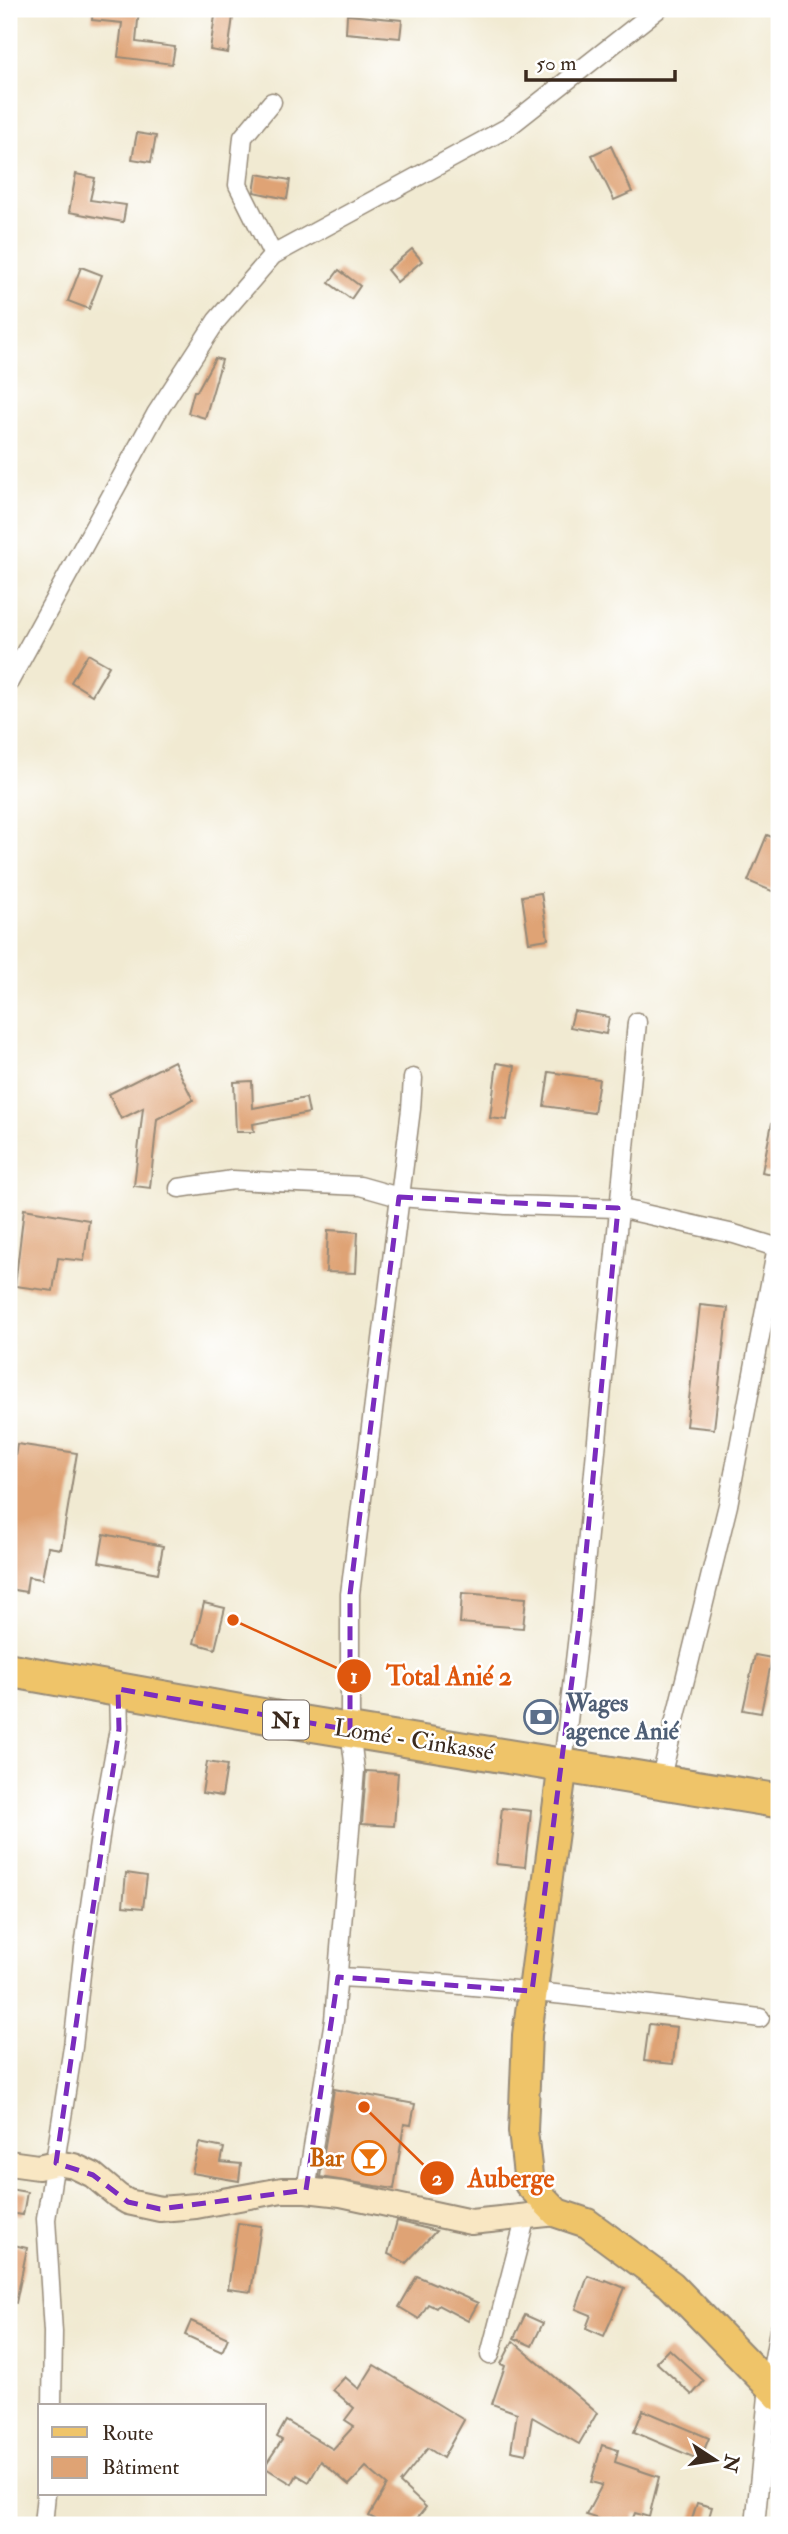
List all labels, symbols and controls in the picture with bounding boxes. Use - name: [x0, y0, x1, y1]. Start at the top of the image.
- scale bar: [526, 38, 674, 82]
- text: 50 m: [536, 50, 577, 77]
- callout: Total Anié 2: [337, 1652, 526, 1699]
- text: Total Anié 2: [385, 1661, 512, 1693]
- text: 1: [350, 1663, 358, 1690]
- place label: Wages agence Anié: [565, 1688, 680, 1747]
- bank icon: Wages agence Anié: [522, 1698, 560, 1736]
- road number: N1: [263, 1700, 309, 1740]
- street label: Lomé - Cinkassé: [332, 1712, 497, 1768]
- bar icon: Bar: [350, 2139, 388, 2177]
- place label: Bar: [309, 2143, 345, 2174]
- callout: Auberge: [419, 2154, 569, 2201]
- text: Auberge: [467, 2163, 554, 2196]
- text: 2: [432, 2165, 443, 2192]
- legend: [38, 2404, 266, 2496]
- text: Route: [102, 2420, 154, 2447]
- north arrow: [680, 2426, 750, 2496]
- text: N: [717, 2452, 744, 2475]
- text: Bâtiment: [102, 2454, 179, 2481]

